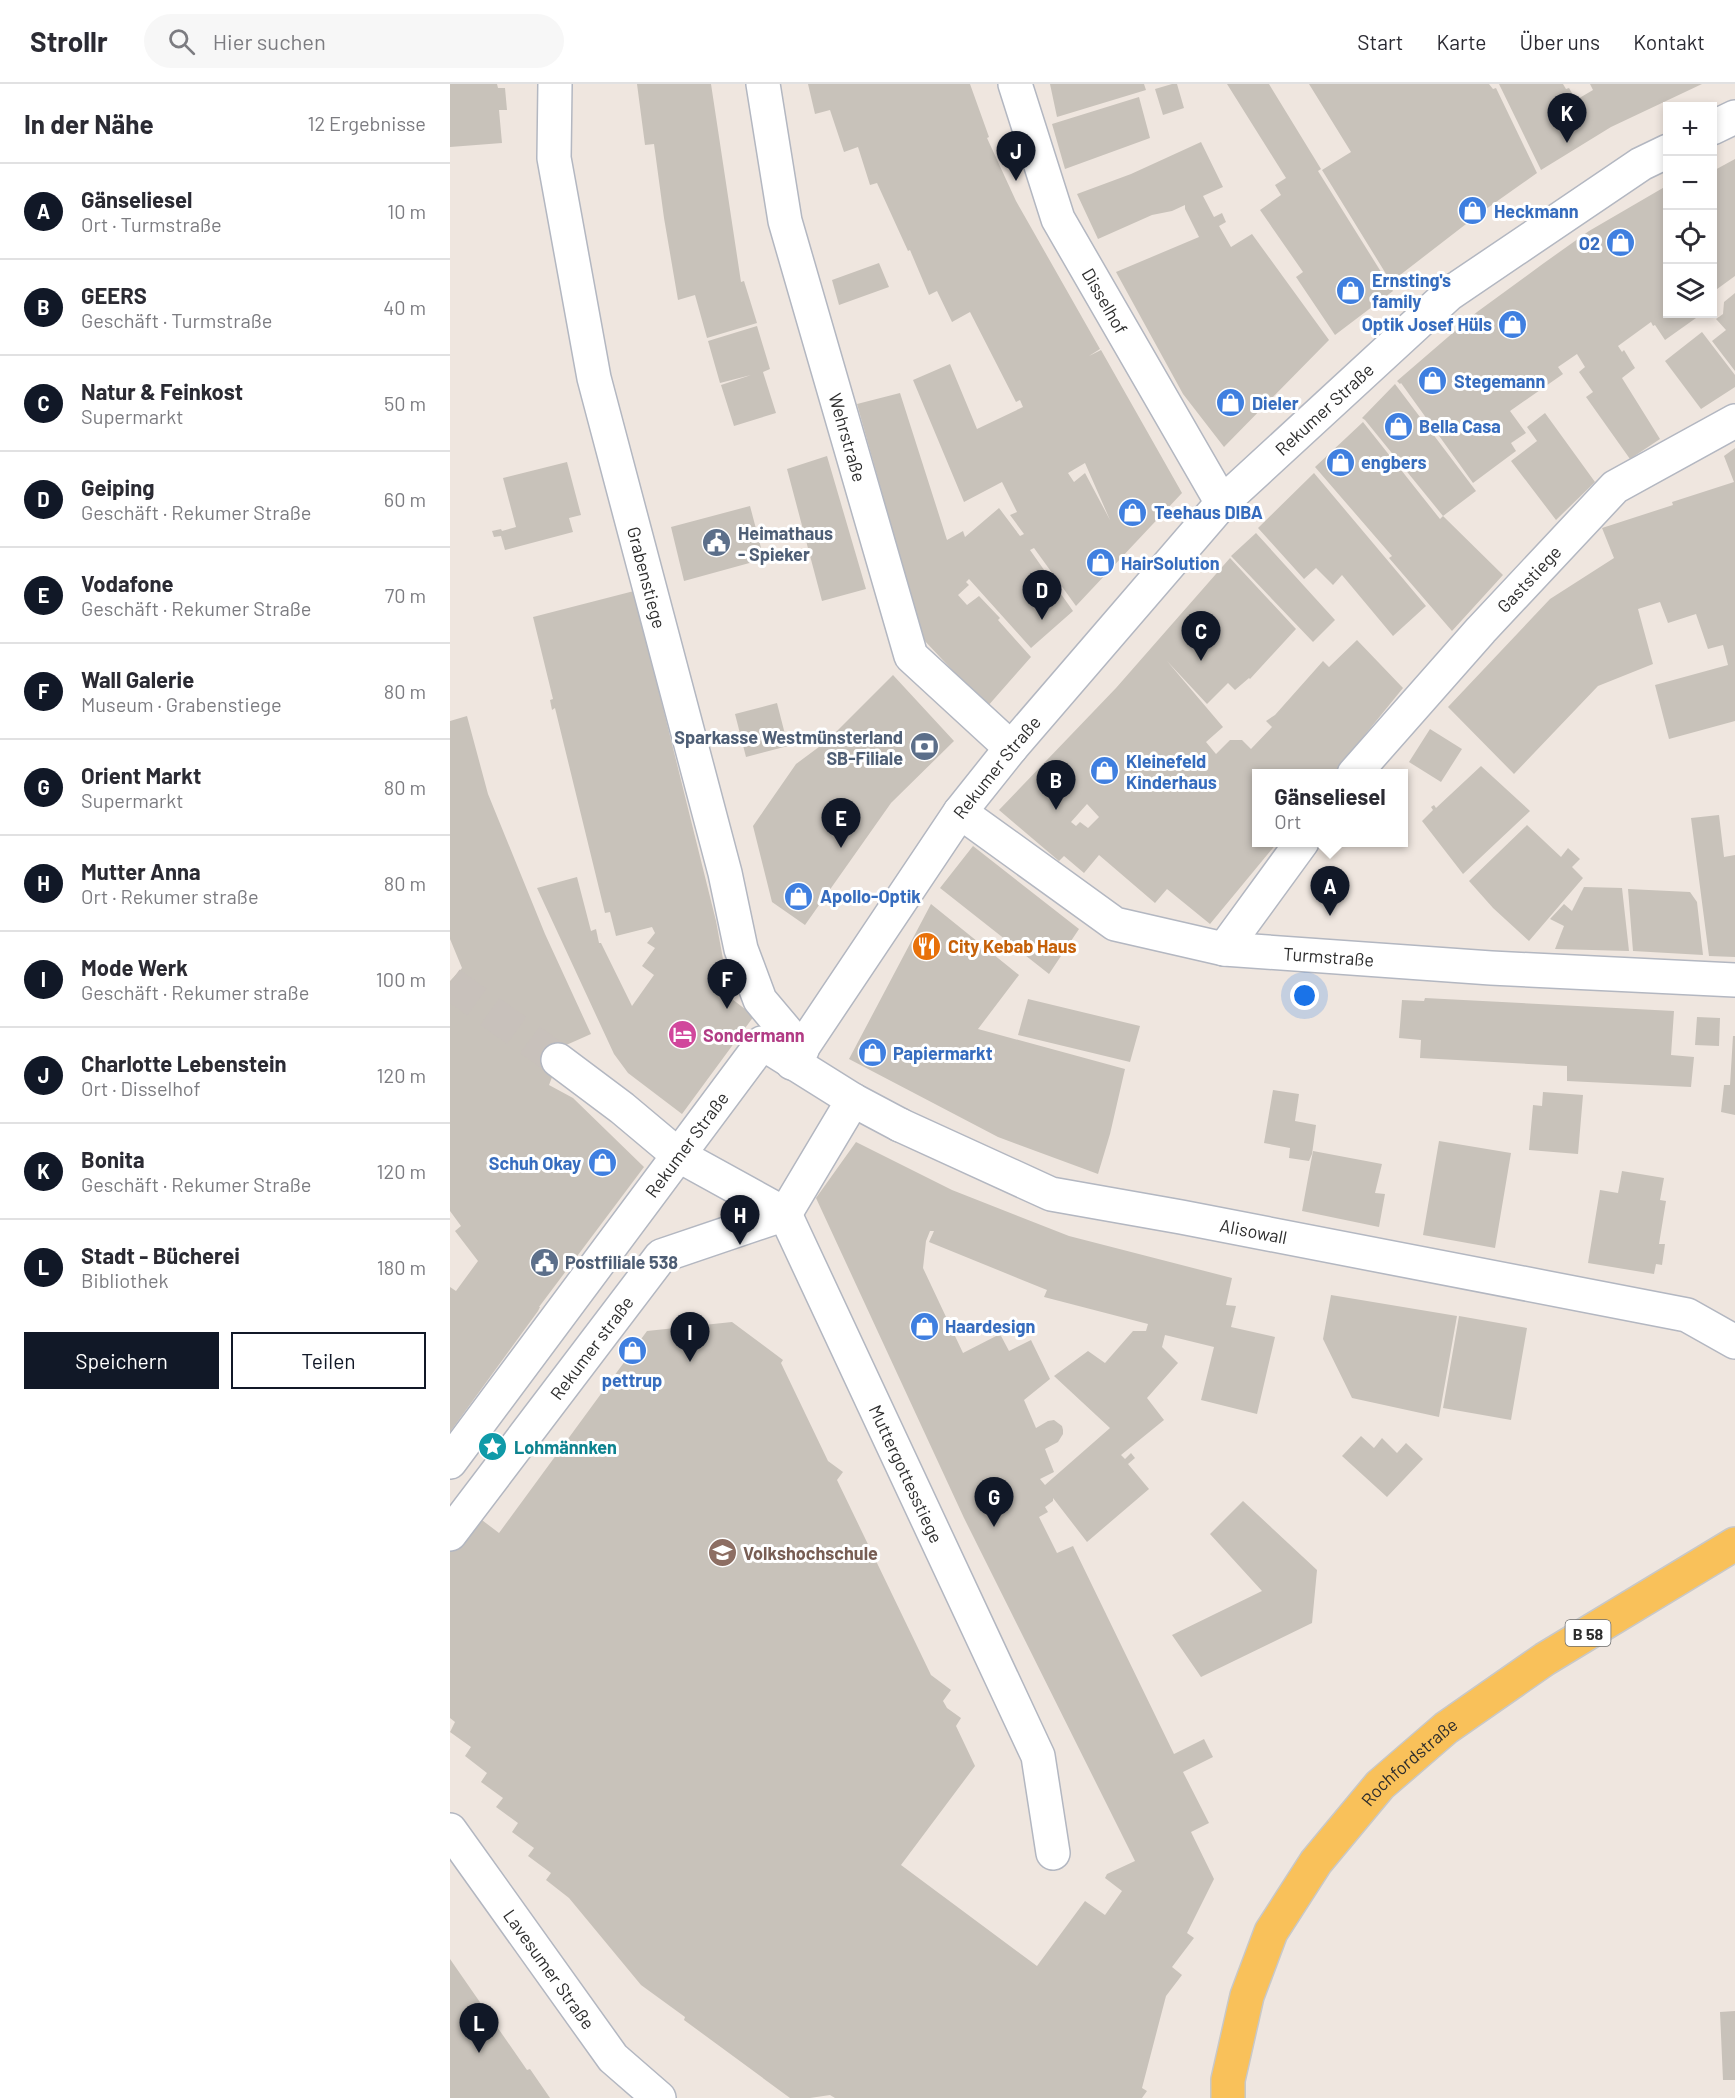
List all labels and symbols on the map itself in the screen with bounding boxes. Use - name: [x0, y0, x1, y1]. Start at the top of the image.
- pin: K: [1548, 94, 1586, 143]
- pin: J: [996, 132, 1036, 181]
- shop icon: Heckmann: [1457, 195, 1489, 227]
- place label: Heckmann: [1494, 200, 1579, 222]
- shop icon: O2: [1605, 227, 1637, 259]
- place label: O2: [1579, 232, 1600, 254]
- street label: Disselhof: [1078, 264, 1133, 337]
- place label: Ernsting's family: [1372, 269, 1451, 312]
- shop icon: Ernsting's family: [1335, 274, 1367, 306]
- shop icon: Optik Josef Hüls: [1497, 308, 1529, 340]
- place label: Optik Josef Hüls: [1362, 313, 1492, 335]
- street label: Rekumer Straße: [1270, 358, 1378, 460]
- shop icon: Stegemann: [1417, 365, 1449, 397]
- place label: Stegemann: [1454, 370, 1545, 392]
- shop icon: Dieler: [1215, 387, 1247, 419]
- street label: Wehrstraße: [824, 390, 871, 484]
- place label: Dieler: [1252, 392, 1299, 414]
- shop icon: Bella Casa: [1382, 410, 1414, 442]
- place label: Bella Casa: [1419, 415, 1501, 437]
- shop icon: engbers: [1324, 446, 1356, 478]
- place label: engbers: [1361, 451, 1426, 473]
- shop icon: Teehaus DIBA: [1117, 496, 1149, 528]
- place label: Teehaus DIBA: [1154, 501, 1263, 523]
- place label: Heimathaus - Spieker: [738, 522, 833, 565]
- street label: Grabenstiege: [623, 524, 671, 631]
- public building icon: Heimathaus - Spieker: [701, 527, 733, 559]
- street label: Gaststiege: [1492, 541, 1566, 617]
- shop icon: HairSolution: [1084, 547, 1116, 579]
- place label: HairSolution: [1121, 552, 1220, 574]
- pin: D: [1022, 570, 1062, 620]
- pin: C: [1182, 612, 1221, 661]
- street label: Rekumer Straße: [948, 711, 1045, 823]
- place label: Sparkasse Westmünsterland SB-Filiale: [674, 726, 903, 769]
- bank icon: Sparkasse Westmünsterland SB-Filiale: [908, 731, 940, 763]
- place label: Kleinefeld Kinderhaus: [1126, 750, 1217, 793]
- shop icon: Kleinefeld Kinderhaus: [1089, 755, 1121, 787]
- pin: B: [1036, 760, 1076, 810]
- pin: E: [822, 798, 860, 848]
- pin: A: [1310, 866, 1350, 916]
- shop icon: Apollo-Optik: [783, 880, 815, 912]
- place label: Apollo-Optik: [820, 885, 921, 907]
- restaurant icon: City Kebab Haus: [911, 930, 943, 962]
- place label: City Kebab Haus: [948, 935, 1077, 957]
- street label: Turmstraße: [1282, 942, 1375, 971]
- pin: F: [708, 960, 746, 1009]
- your location: [1290, 981, 1319, 1010]
- hotel icon: Sondermann: [666, 1019, 698, 1051]
- place label: Sondermann: [703, 1024, 805, 1046]
- shop icon: Papiermarkt: [856, 1037, 888, 1069]
- place label: Papiermarkt: [893, 1042, 993, 1064]
- street label: Rekumer Straße: [640, 1087, 733, 1202]
- shop icon: Schuh Okay: [586, 1147, 618, 1179]
- place label: Schuh Okay: [489, 1152, 581, 1174]
- pin: H: [720, 1196, 760, 1245]
- street label: Alisowall: [1218, 1214, 1289, 1248]
- public building icon: Postfiliale 538: [528, 1246, 560, 1278]
- place label: Postfiliale 538: [565, 1251, 678, 1273]
- street label: Rekumer straße: [545, 1291, 638, 1404]
- shop icon: Haardesign: [908, 1310, 940, 1342]
- pin: I: [670, 1312, 710, 1362]
- place label: Haardesign: [945, 1315, 1035, 1337]
- shop icon: pettrup: [616, 1335, 648, 1367]
- place label: pettrup: [602, 1369, 662, 1391]
- street label: Muttergottesstiege: [865, 1401, 948, 1546]
- place icon: Lohmännken: [477, 1431, 509, 1463]
- place label: Lohmännken: [514, 1436, 617, 1458]
- pin: G: [974, 1478, 1014, 1527]
- school or university icon: Volkshochschule: [706, 1537, 738, 1569]
- place label: Volkshochschule: [743, 1542, 878, 1564]
- road number: B 58: [1566, 1620, 1610, 1646]
- street label: Rochfordstraße: [1356, 1713, 1461, 1810]
- street label: Lavesumer Straße: [499, 1905, 600, 2033]
- pin: L: [459, 2004, 498, 2053]

